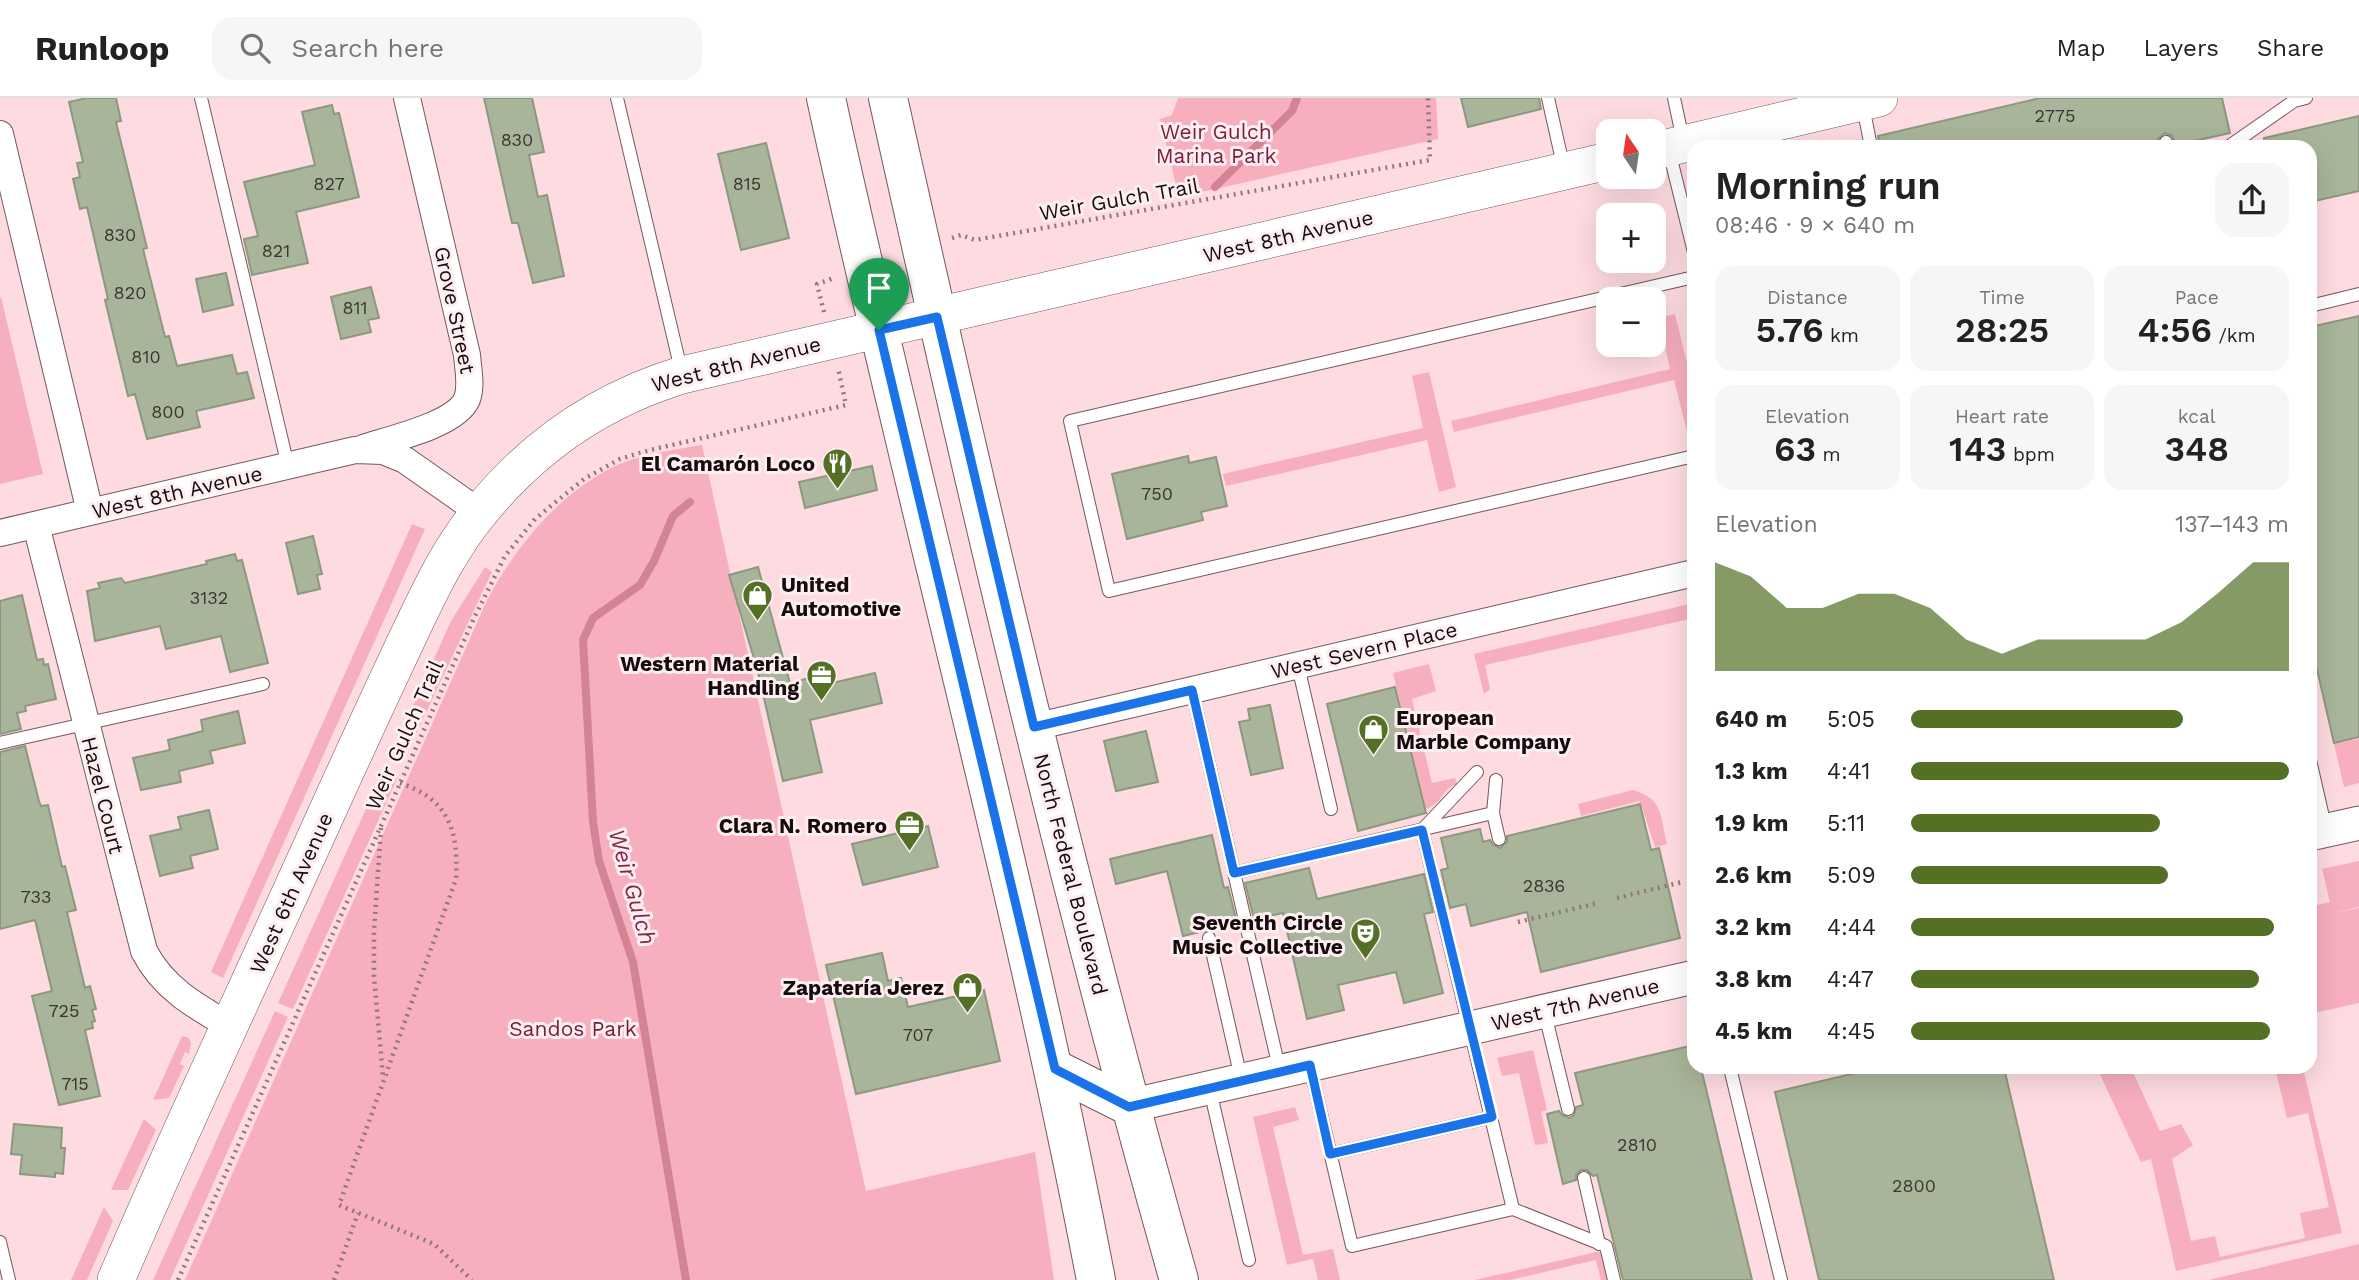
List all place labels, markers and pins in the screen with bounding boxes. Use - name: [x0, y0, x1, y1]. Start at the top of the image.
- pin: [849, 258, 909, 330]
- restaurant icon: El Camarón Loco: [821, 446, 855, 490]
- place label: El Camarón Loco: [641, 451, 815, 476]
- place label: United Automotive: [781, 572, 901, 621]
- shop icon: United Automotive: [741, 579, 775, 623]
- place label: Western Material Handling: [620, 651, 799, 700]
- office icon: Western Material Handling: [805, 658, 839, 702]
- place label: European Marble Company: [1396, 705, 1571, 754]
- shop icon: European Marble Company: [1356, 712, 1390, 756]
- office icon: Clara N. Romero: [893, 808, 927, 852]
- place label: Clara N. Romero: [719, 813, 887, 838]
- place label: Seventh Circle Music Collective: [1172, 910, 1343, 959]
- theatre icon: Seventh Circle Music Collective: [1349, 917, 1383, 961]
- shop icon: Zapatería Jerez: [950, 970, 984, 1014]
- place label: Zapatería Jerez: [783, 975, 944, 1000]

